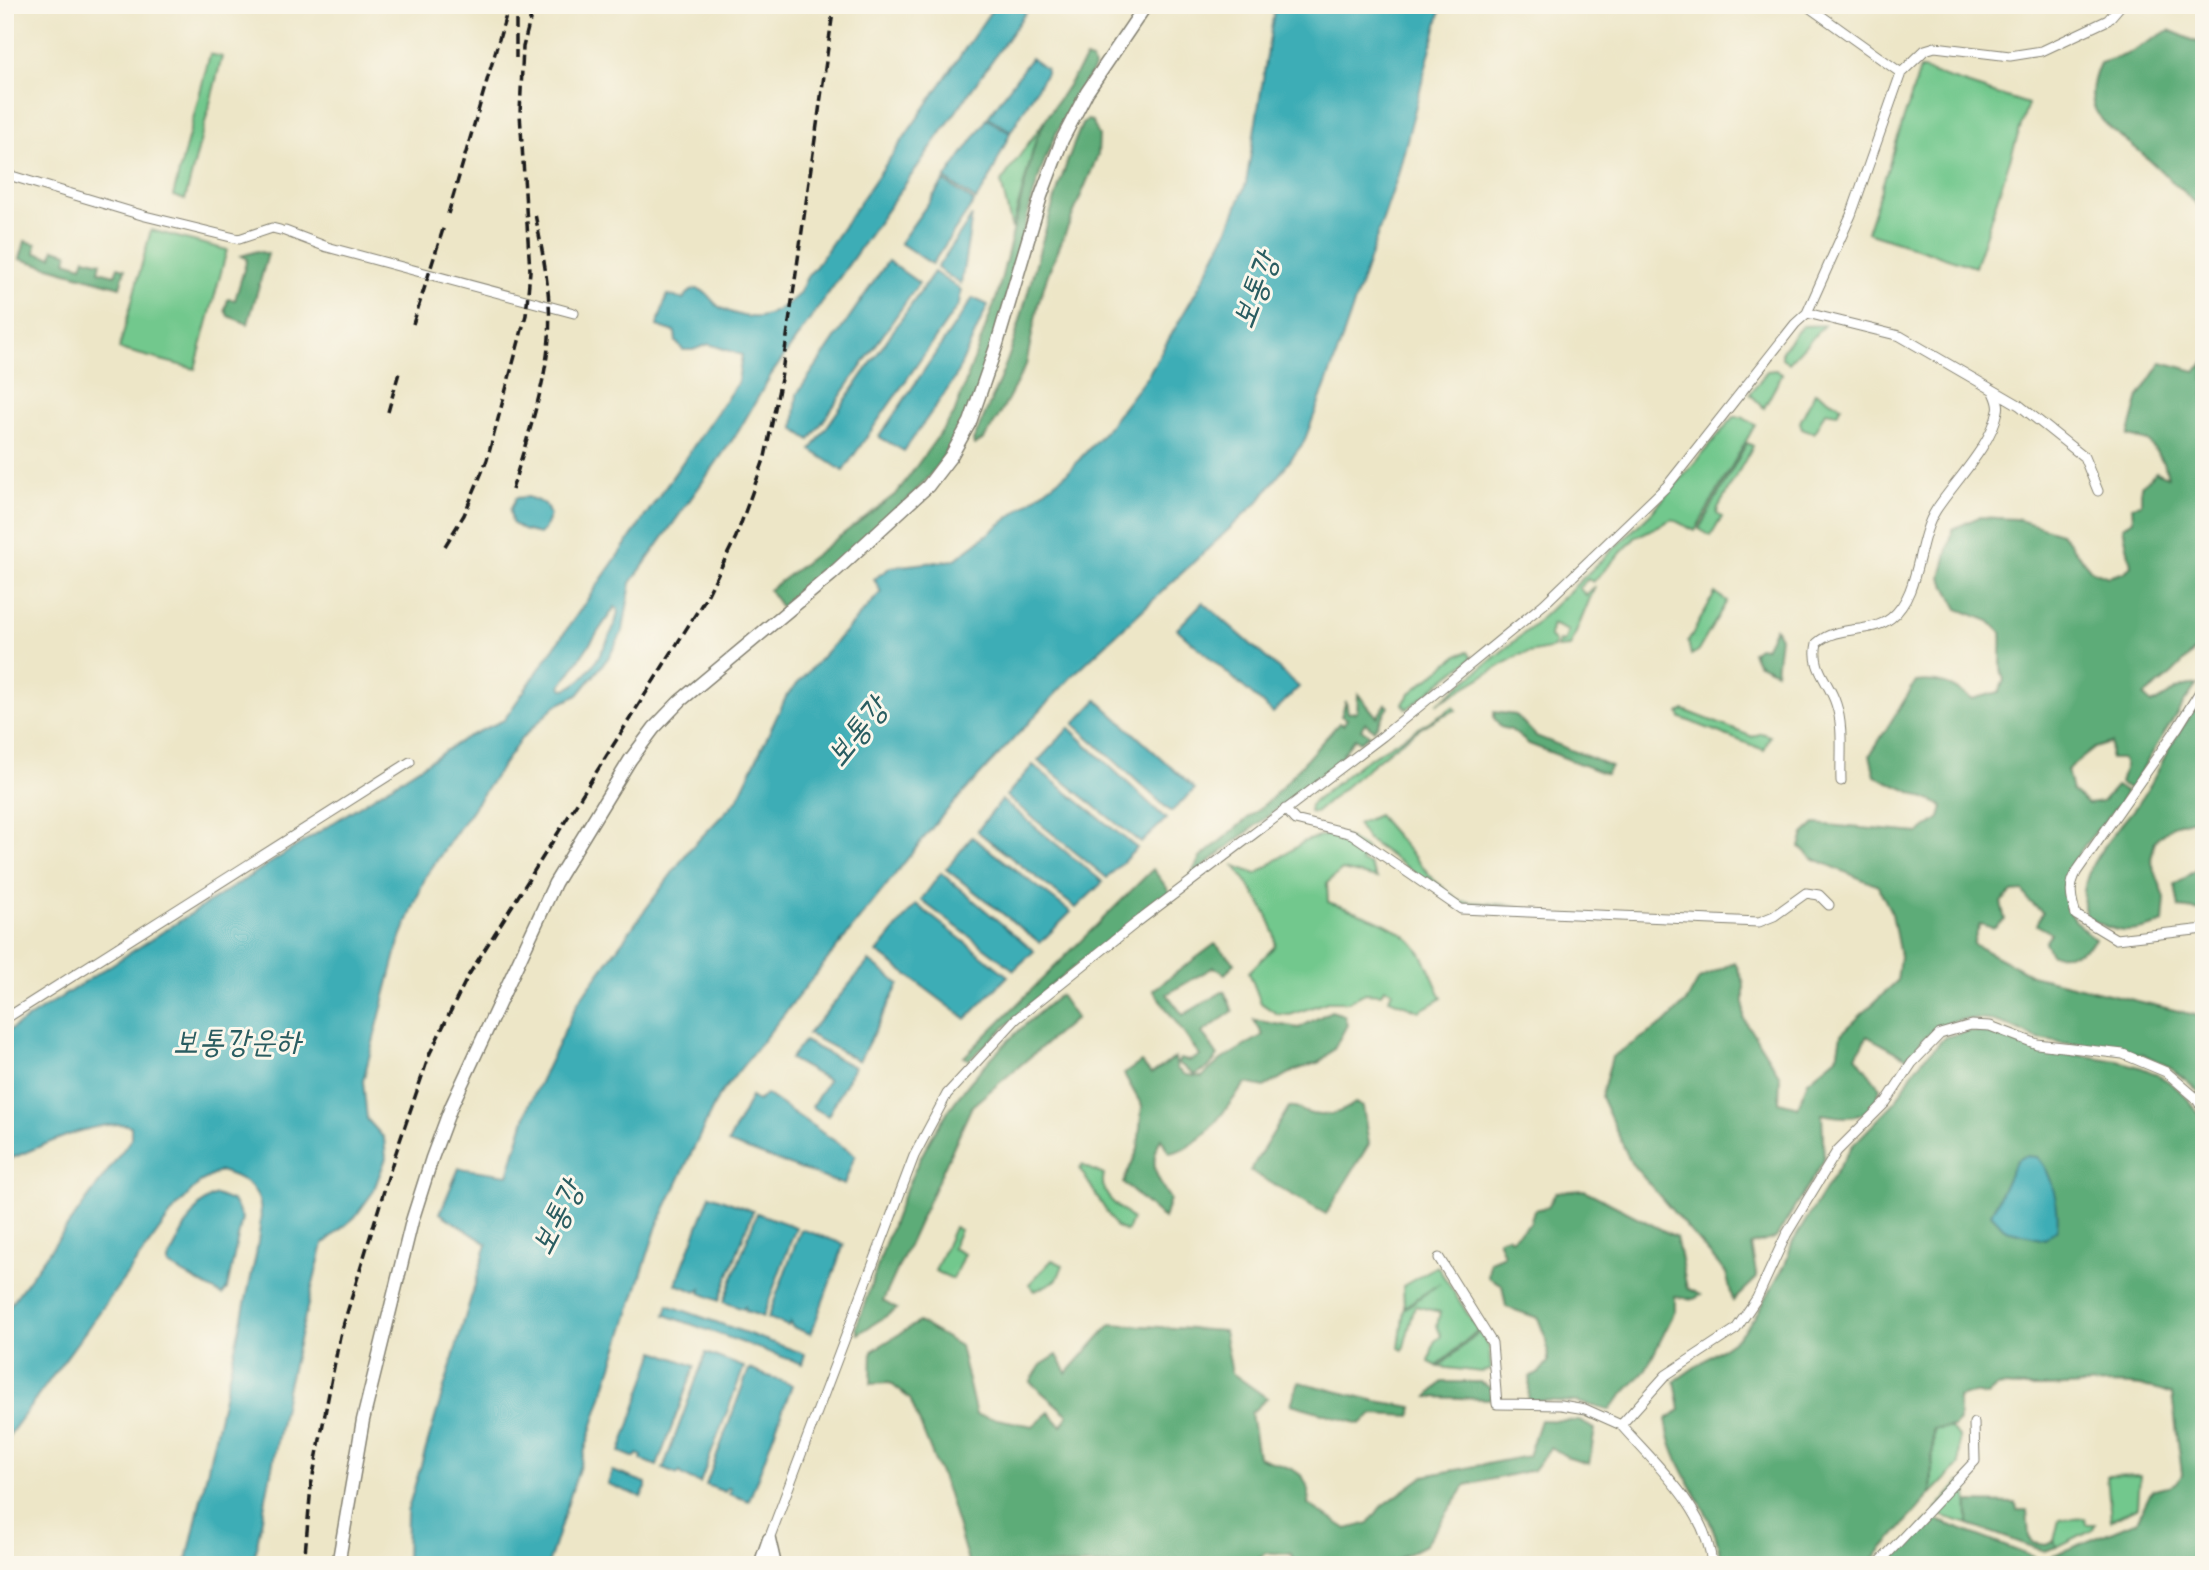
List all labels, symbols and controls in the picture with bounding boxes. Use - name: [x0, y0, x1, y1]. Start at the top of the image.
- water label: 보통강: [1221, 244, 1289, 334]
- water label: 보통강: [816, 686, 899, 774]
- water label: 보통강운하: [173, 1021, 304, 1062]
- water label: 보통강: [521, 1171, 594, 1261]

